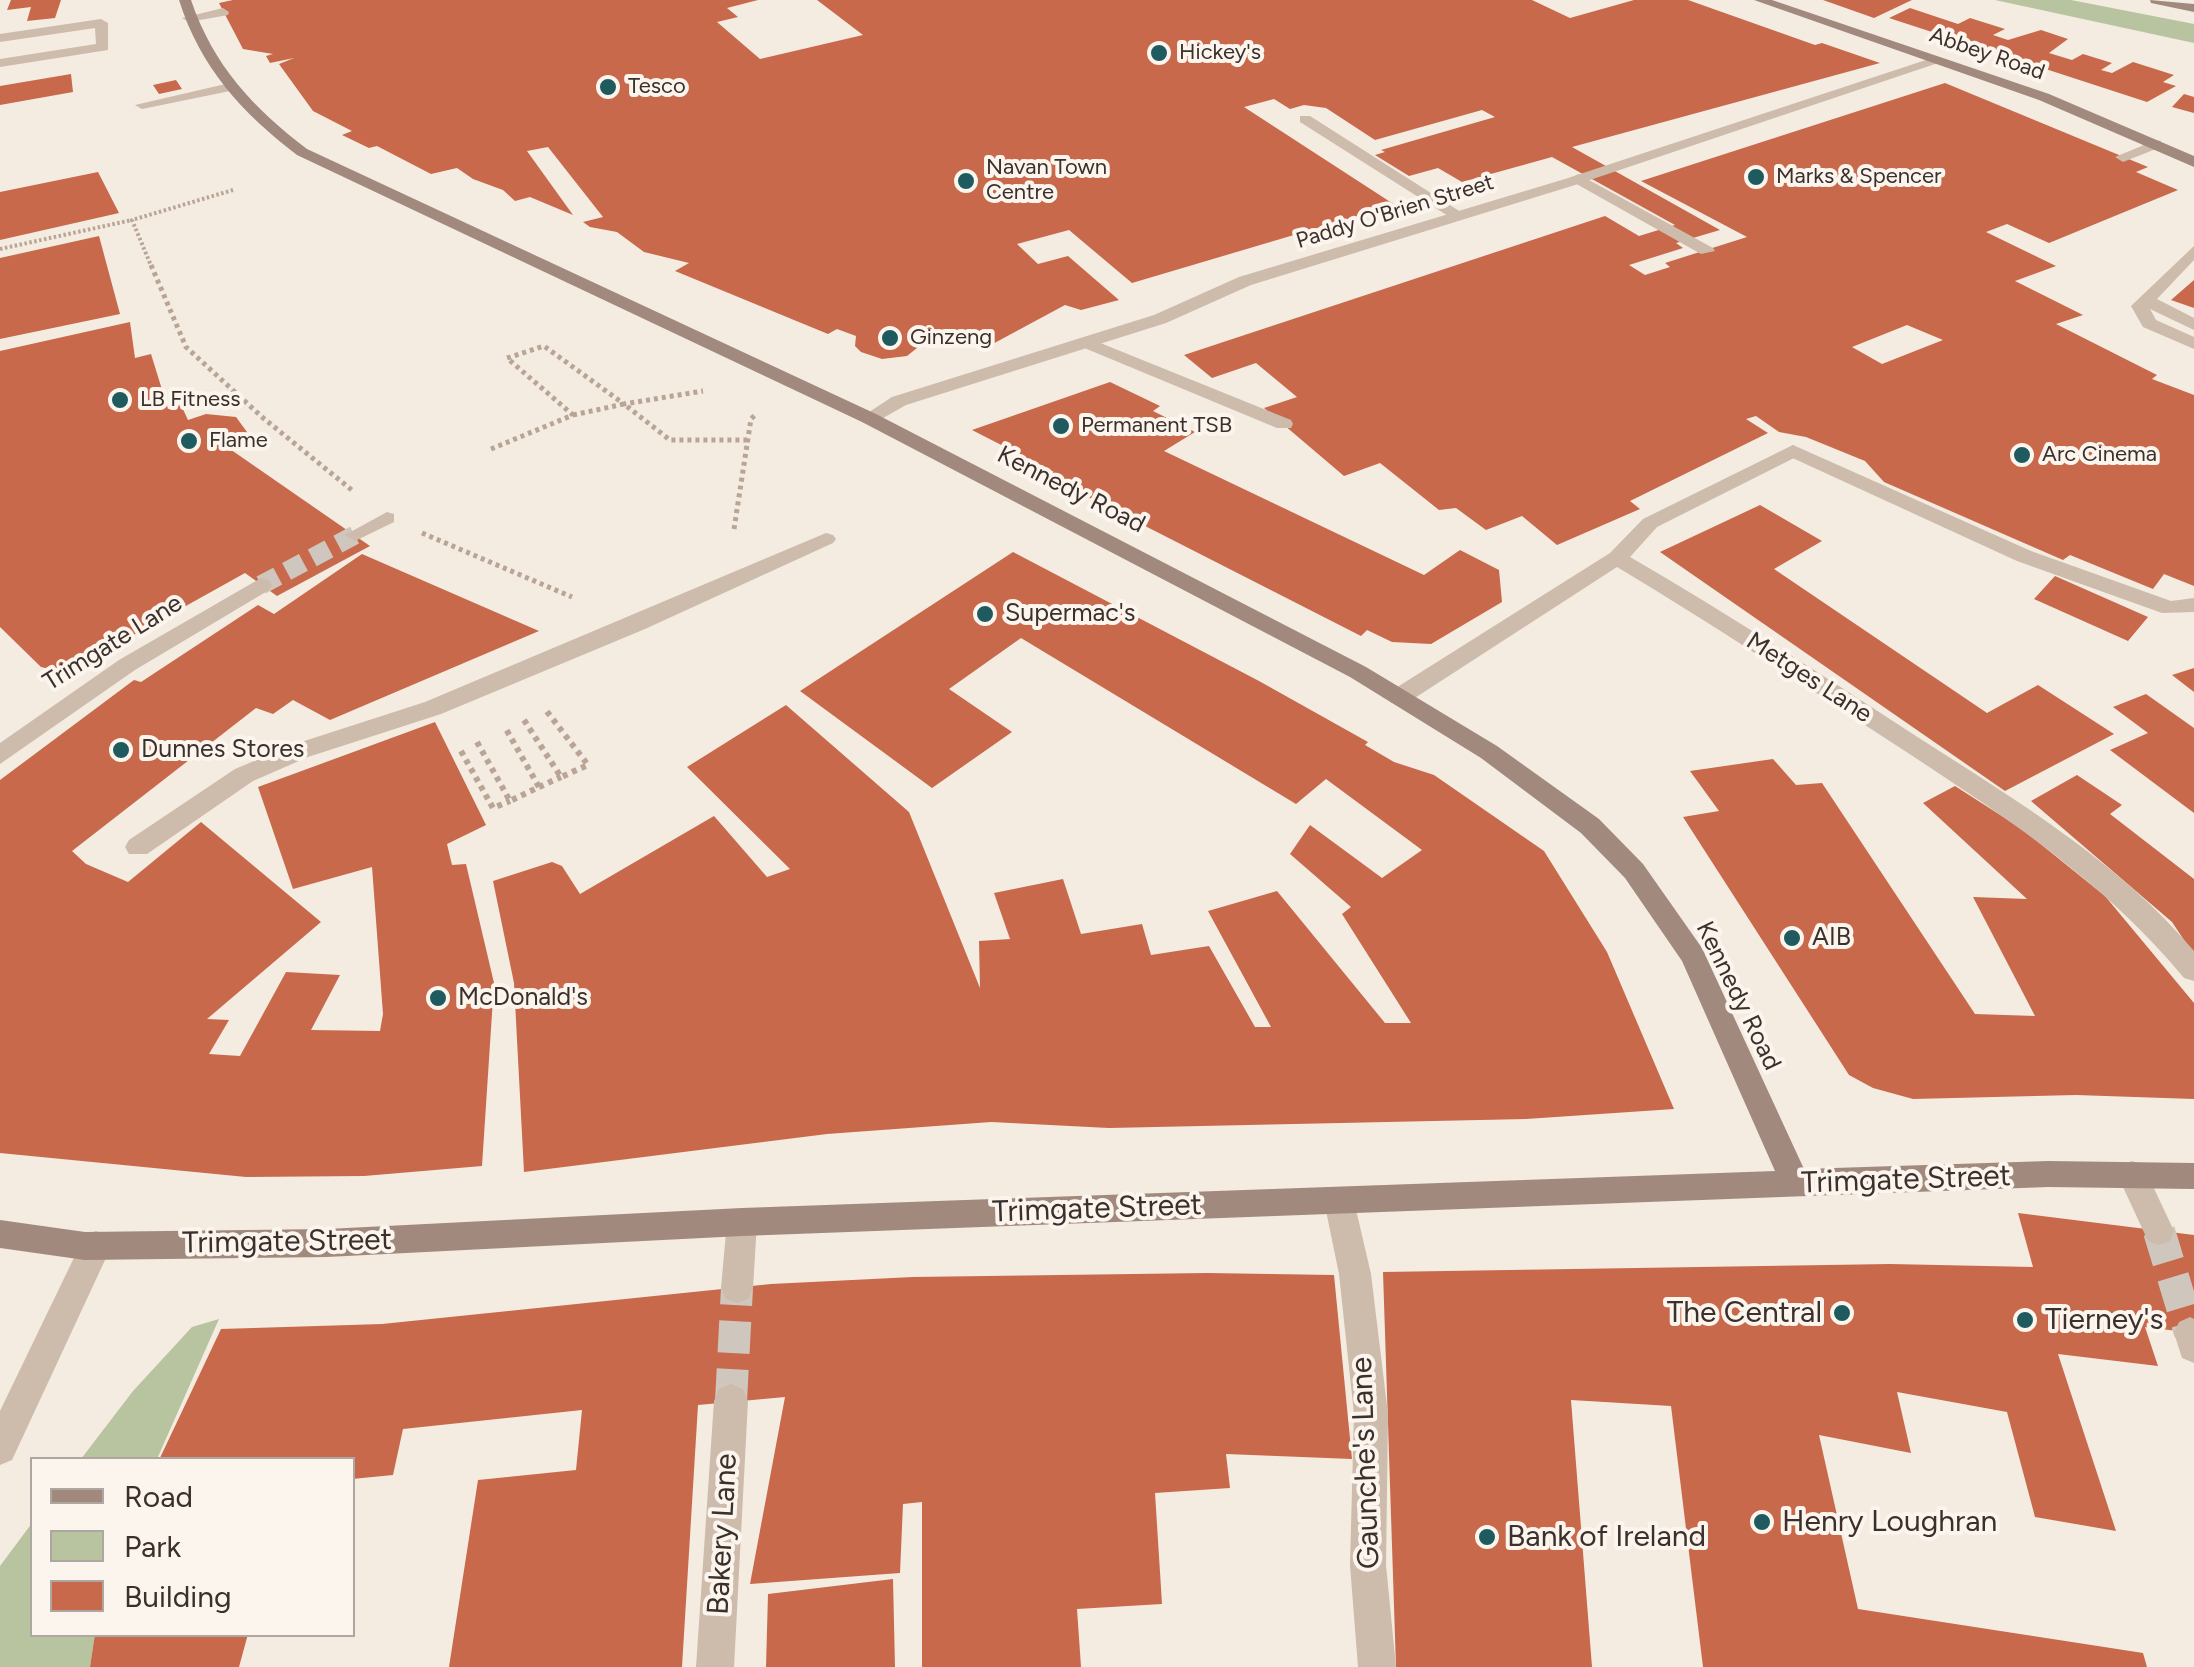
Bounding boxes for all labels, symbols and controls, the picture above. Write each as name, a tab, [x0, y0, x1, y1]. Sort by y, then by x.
street label: Abbey Road	[1926, 22, 2048, 86]
place label: Hickey's	[1179, 40, 1261, 66]
marker: Hickey's	[1148, 42, 1170, 64]
place label: Tesco	[628, 74, 686, 100]
marker: Tesco	[597, 76, 619, 98]
place label: Navan Town Centre	[986, 155, 1107, 206]
place label: Marks & Spencer	[1776, 164, 1941, 190]
marker: Marks & Spencer	[1745, 166, 1767, 188]
street label: Paddy O'Brien Street	[1293, 169, 1497, 255]
marker: Navan Town Centre	[955, 170, 977, 192]
place label: Ginzeng	[910, 325, 992, 351]
marker: Ginzeng	[879, 327, 901, 349]
place label: LB Fitness	[140, 387, 240, 413]
marker: LB Fitness	[109, 389, 131, 411]
place label: Permanent TSB	[1081, 413, 1232, 439]
marker: Permanent TSB	[1050, 415, 1072, 437]
place label: Flame	[209, 428, 268, 454]
marker: Flame	[178, 430, 200, 452]
street label: Kennedy Road	[992, 440, 1150, 540]
place label: Arc Cinema	[2042, 442, 2157, 468]
marker: Arc Cinema	[2011, 444, 2033, 466]
street label: Trimgate Lane	[38, 588, 188, 698]
place label: Supermac's	[1005, 599, 1135, 629]
marker: Supermac's	[974, 603, 996, 625]
street label: Metges Lane	[1741, 626, 1877, 730]
place label: Dunnes Stores	[141, 735, 305, 765]
marker: Dunnes Stores	[110, 739, 132, 761]
street label: Kennedy Road	[1689, 917, 1787, 1075]
place label: AIB	[1812, 923, 1851, 953]
marker: AIB	[1781, 927, 1803, 949]
place label: McDonald's	[458, 983, 588, 1013]
marker: McDonald's	[427, 987, 449, 1009]
street label: Trimgate Street	[1801, 1158, 2011, 1202]
street label: Trimgate Street	[992, 1187, 1202, 1231]
street label: Trimgate Street	[182, 1222, 392, 1262]
place label: The Central	[1667, 1295, 1822, 1331]
marker: The Central	[1831, 1302, 1853, 1324]
place label: Tierney's	[2045, 1302, 2164, 1338]
marker: Tierney's	[2014, 1309, 2036, 1331]
street label: Gaunche's Lane	[1344, 1356, 1388, 1570]
street label: Bakery Lane	[701, 1452, 745, 1616]
legend	[30, 1457, 355, 1637]
text: Road	[124, 1478, 193, 1515]
place label: Henry Loughran	[1782, 1504, 1997, 1540]
marker: Henry Loughran	[1751, 1511, 1773, 1533]
place label: Bank of Ireland	[1507, 1519, 1706, 1555]
marker: Bank of Ireland	[1476, 1526, 1498, 1548]
text: Park	[124, 1528, 181, 1565]
text: Building	[124, 1578, 232, 1615]

